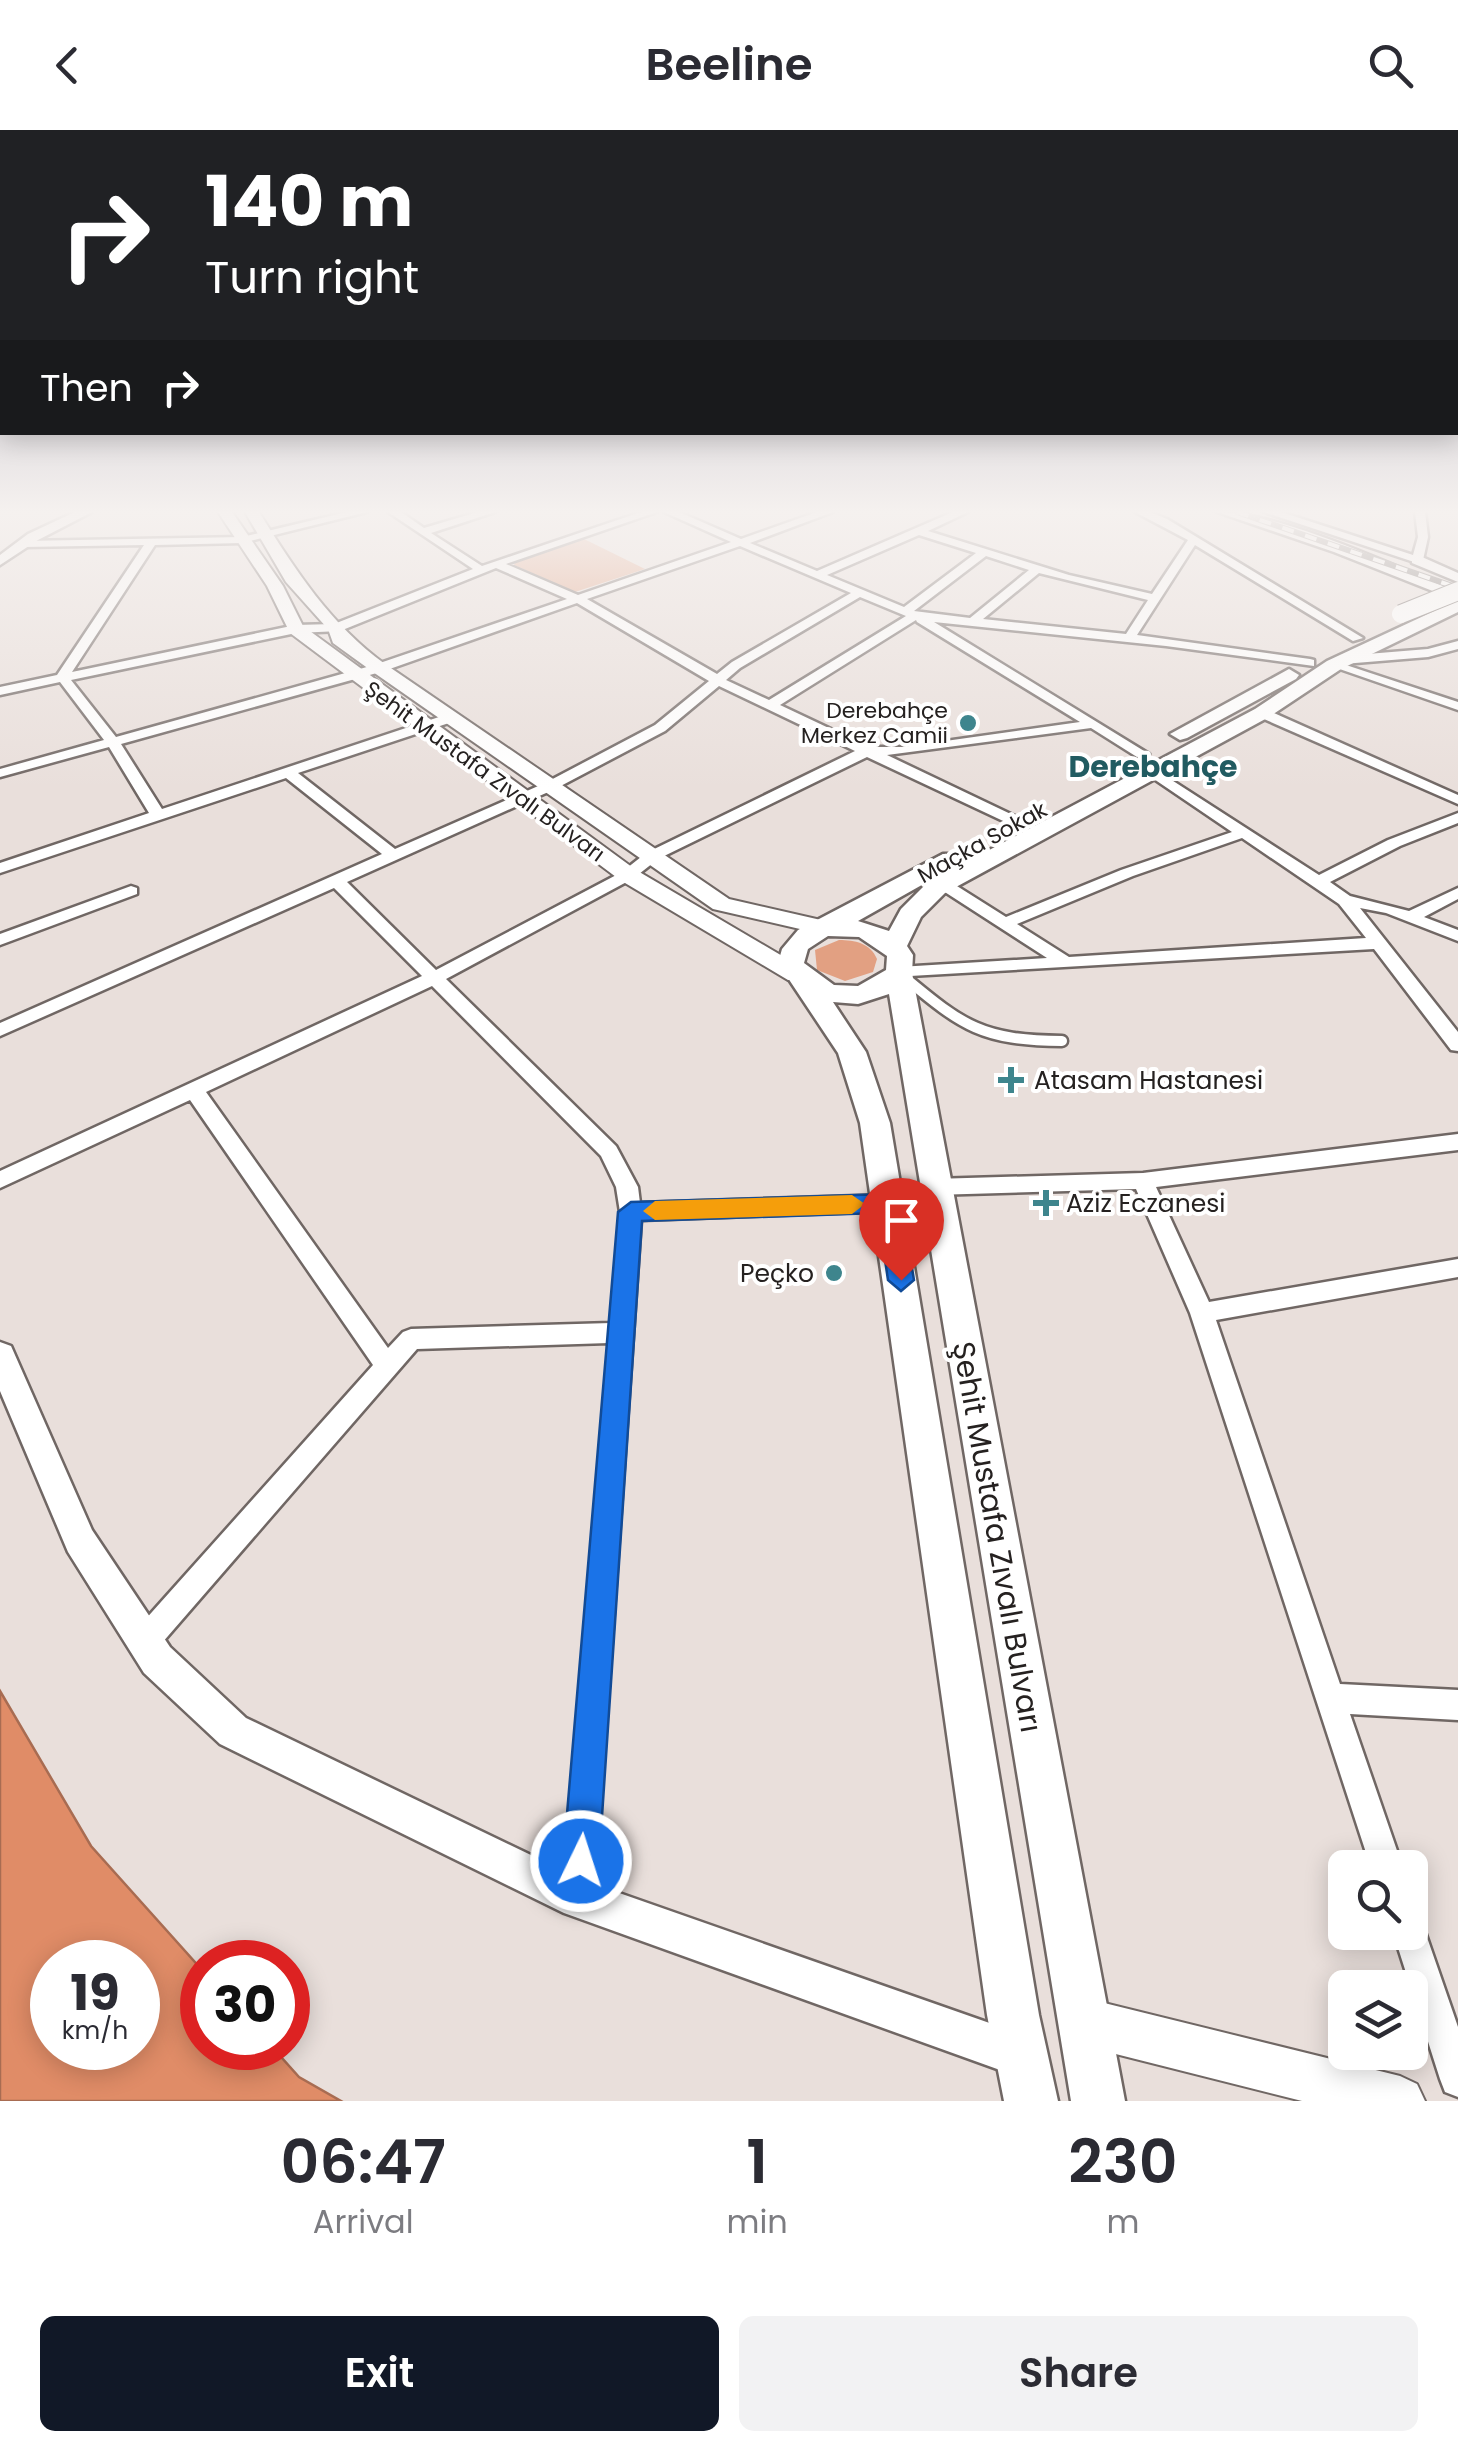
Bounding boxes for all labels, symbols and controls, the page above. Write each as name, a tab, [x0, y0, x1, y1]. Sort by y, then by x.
text: Beeline	[646, 33, 813, 96]
icon: back	[40, 38, 95, 93]
icon: search	[1363, 38, 1418, 93]
text: 140 m	[205, 152, 413, 251]
icon: right	[40, 170, 170, 300]
text: Turn right	[205, 246, 419, 309]
icon: right	[153, 360, 208, 415]
text: Then	[40, 361, 133, 414]
street label: Şehit Mustafa Zıvalı Bulvarı	[358, 674, 611, 869]
place label: Derebahçe Merkez Camii	[801, 695, 948, 751]
marker: Derebahçe Merkez Camii	[957, 712, 979, 734]
district label: Derebahçe	[1068, 745, 1238, 788]
street label: Maçka Sokak	[912, 794, 1053, 891]
place label: Atasam Hastanesi	[1034, 1063, 1263, 1098]
marker: Atasam Hastanesi	[998, 1067, 1024, 1093]
pin	[859, 1178, 944, 1281]
place label: Aziz Eczanesi	[1066, 1186, 1225, 1221]
marker: Aziz Eczanesi	[1035, 1192, 1057, 1214]
icon: arrive	[874, 1193, 929, 1248]
place label: Peçko	[740, 1256, 814, 1291]
marker: Peçko	[823, 1262, 845, 1284]
street label: Şehit Mustafa Zıvalı Bulvarı	[942, 1338, 1053, 1736]
position arrow	[529, 1809, 633, 1913]
map controls	[1328, 1850, 1428, 2070]
button: search	[1328, 1850, 1428, 1950]
speed limit sign: 30	[180, 1940, 310, 2070]
text: 19	[70, 1957, 120, 2028]
button: layers	[1328, 1970, 1428, 2070]
text: km/h	[62, 2013, 128, 2048]
text: 06:47	[281, 2120, 446, 2204]
text: 1	[746, 2120, 768, 2204]
text: 230	[1068, 2120, 1177, 2204]
text: Arrival	[313, 2199, 414, 2244]
text: min	[727, 2199, 788, 2244]
text: m	[1106, 2199, 1139, 2244]
button: Exit	[40, 2316, 719, 2431]
button: Share	[739, 2316, 1418, 2431]

